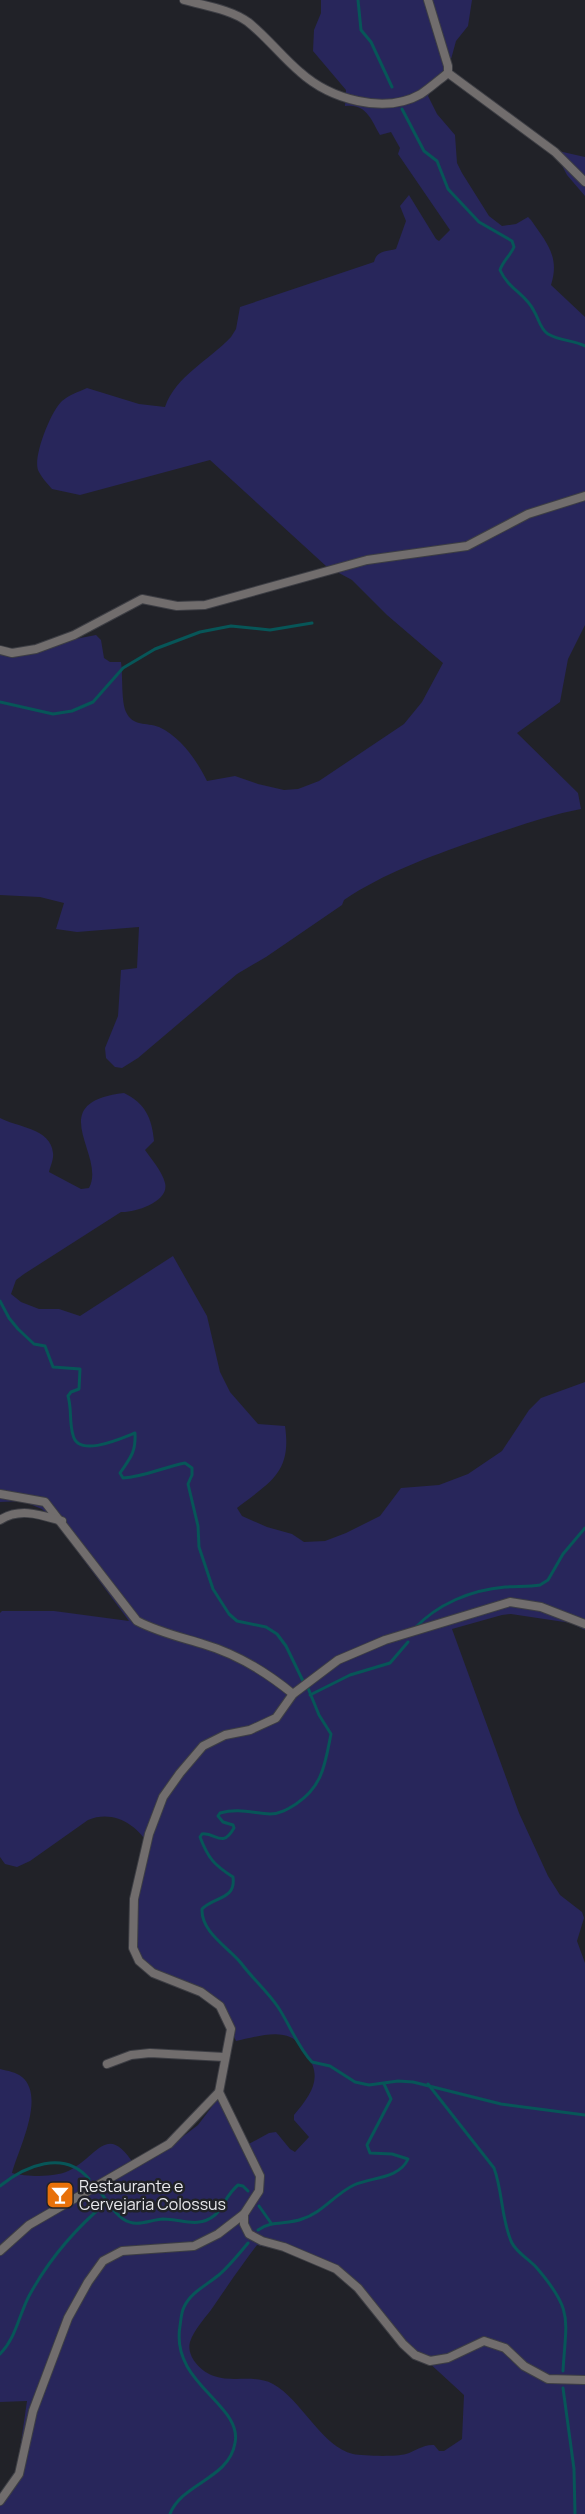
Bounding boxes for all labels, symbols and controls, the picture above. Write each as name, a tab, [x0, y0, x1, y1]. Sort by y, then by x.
place label: Restaurante e Cervejaria Colossus	[79, 2175, 226, 2215]
bar icon: Restaurante e Cervejaria Colossus	[45, 2180, 75, 2210]

